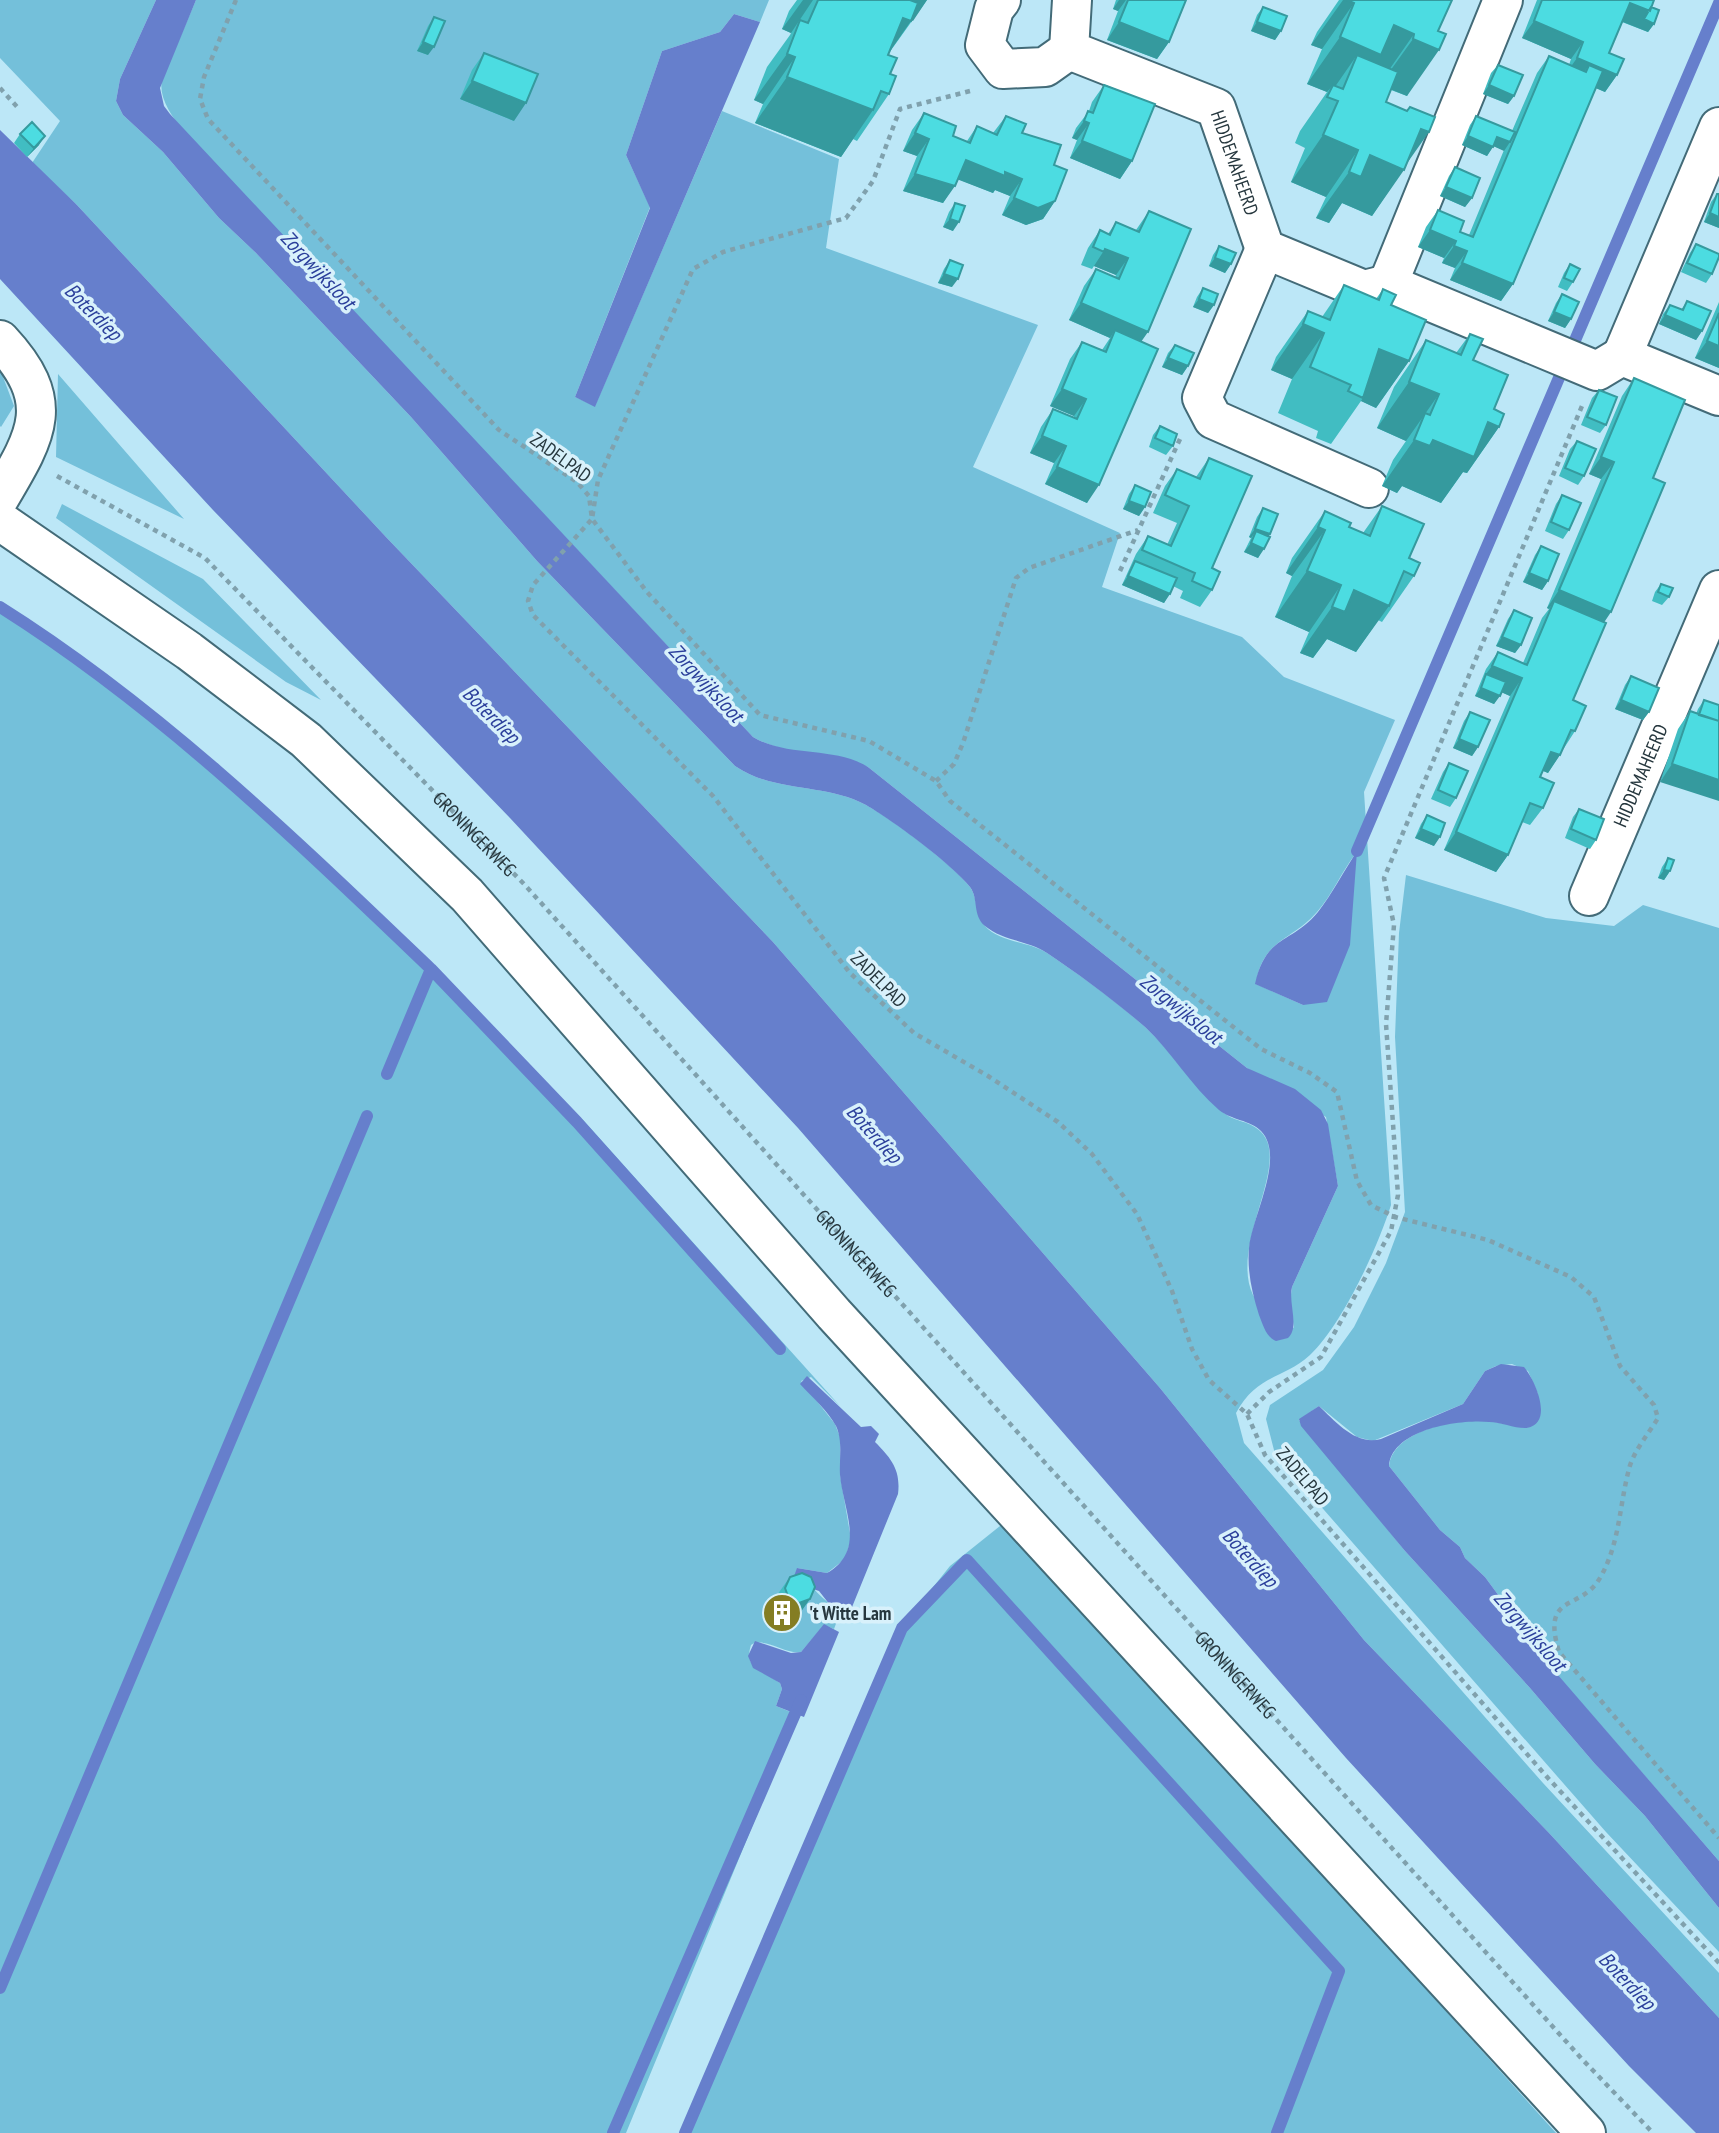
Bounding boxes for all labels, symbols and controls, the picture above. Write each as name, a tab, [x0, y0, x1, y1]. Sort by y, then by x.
street label: HIDDEMAHEERD	[1206, 107, 1264, 218]
water label: Zorgwijksloot	[275, 225, 363, 316]
water label: Boterdiep	[59, 277, 129, 347]
street label: ZADELPAD	[526, 427, 596, 487]
water label: Zorgwijksloot	[663, 638, 751, 729]
water label: Boterdiep	[457, 680, 527, 750]
street label: HIDDEMAHEERD	[1608, 720, 1673, 830]
street label: GRONINGERWEG	[428, 786, 522, 881]
street label: ZADELPAD	[846, 946, 912, 1012]
water label: Zorgwijksloot	[1135, 967, 1230, 1051]
water label: Boterdiep	[841, 1098, 909, 1170]
street label: GRONINGERWEG	[811, 1204, 902, 1302]
street label: ZADELPAD	[1271, 1442, 1335, 1510]
water label: Boterdiep	[1217, 1522, 1285, 1594]
water label: Zorgwijksloot	[1488, 1585, 1574, 1678]
building icon: 't Witte Lam	[761, 1592, 803, 1634]
place label: 't Witte Lam	[809, 1601, 891, 1625]
street label: GRONINGERWEG	[1190, 1626, 1281, 1723]
water label: Boterdiep	[1593, 1946, 1663, 2017]

